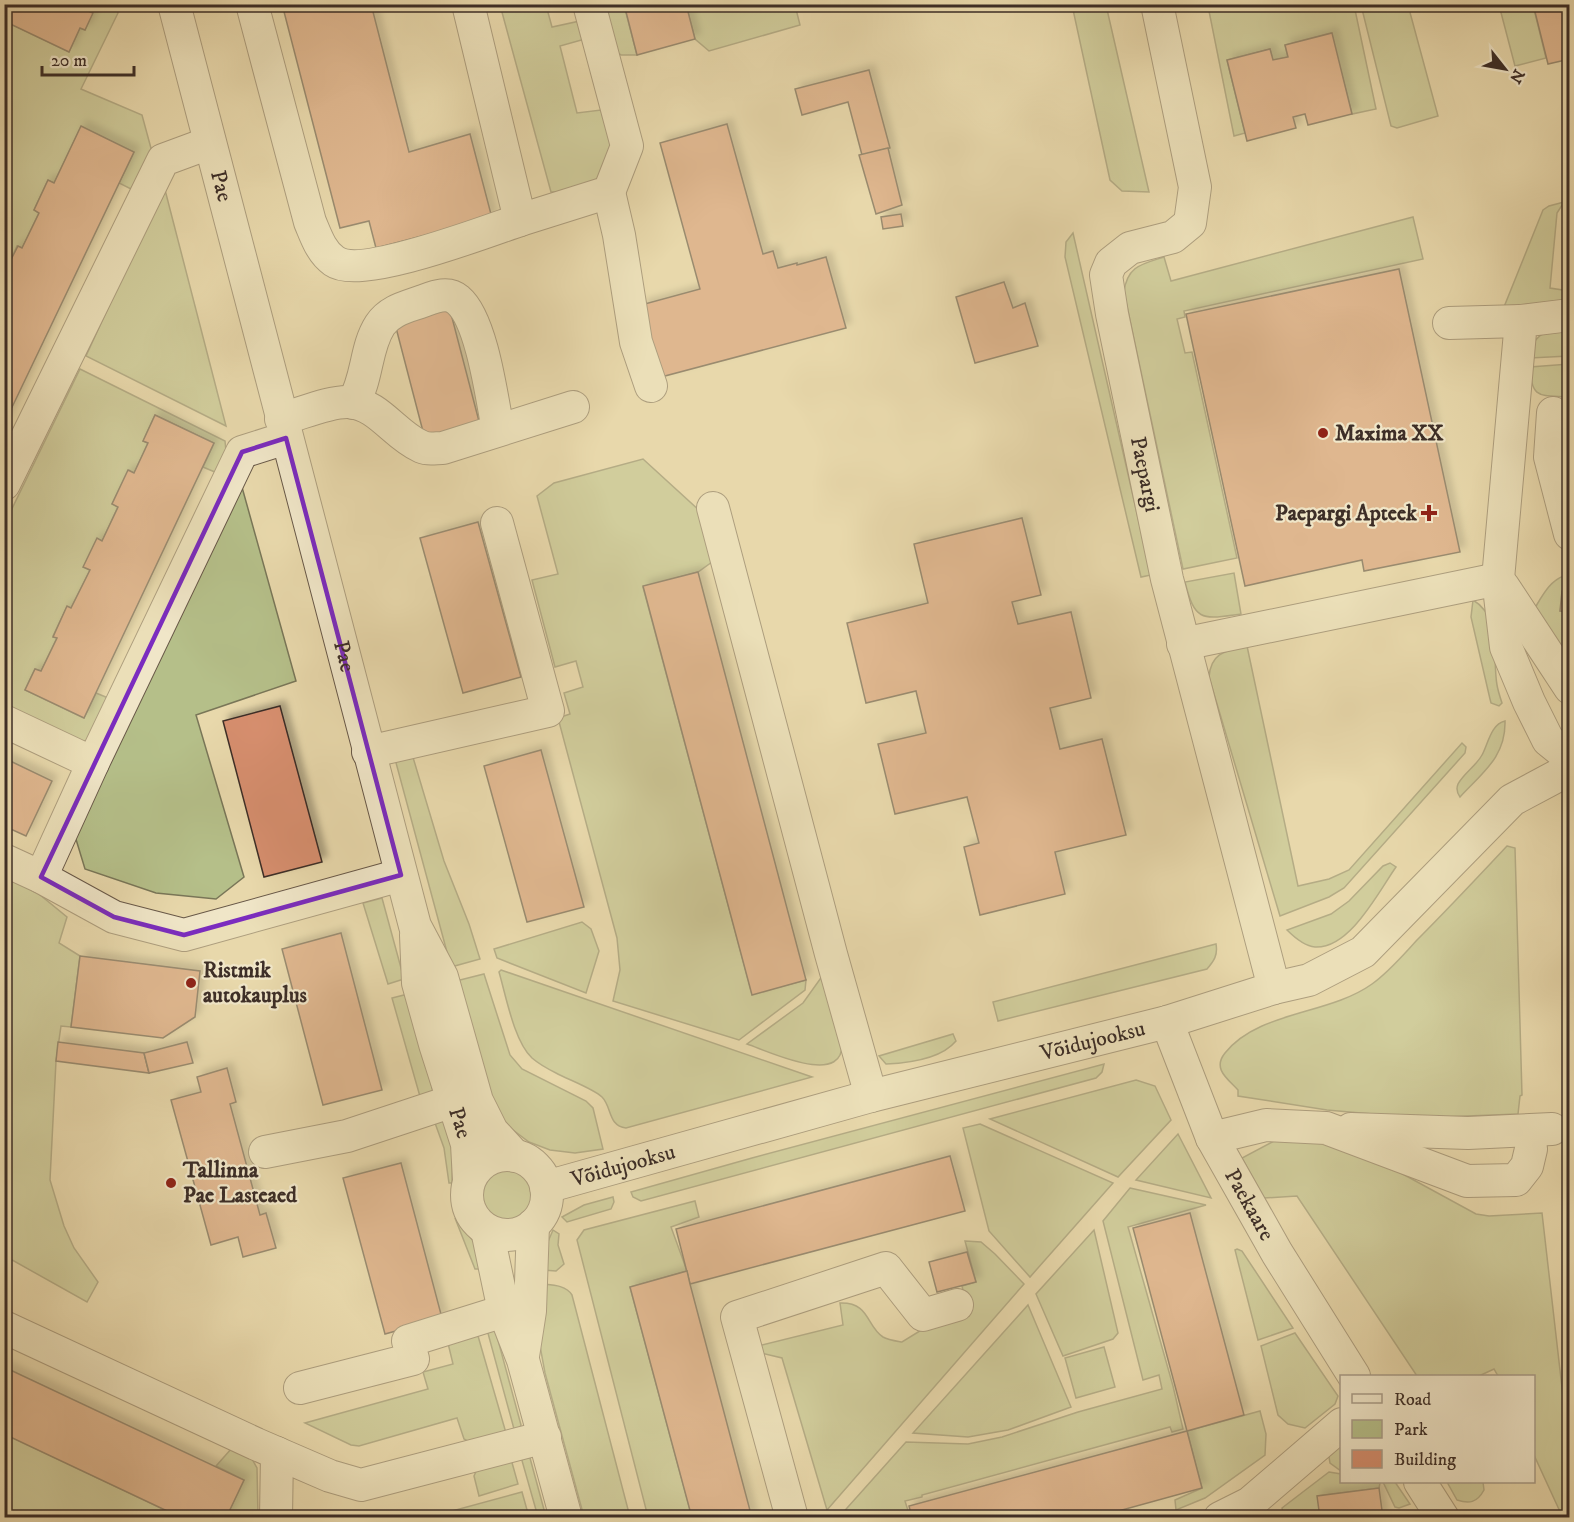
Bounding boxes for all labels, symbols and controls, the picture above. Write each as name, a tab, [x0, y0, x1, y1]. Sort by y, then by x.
scale bar	[42, 39, 134, 77]
north arrow	[1475, 39, 1535, 99]
text: 20 m	[51, 50, 87, 72]
text: N	[1505, 65, 1529, 87]
street label: Pae	[205, 167, 239, 204]
place label: Maxima XX	[1335, 420, 1443, 447]
marker: Maxima XX	[1316, 426, 1330, 440]
street label: Paepargi	[1124, 434, 1166, 514]
place label: Paepargi Apteek	[1275, 500, 1418, 527]
marker: Paepargi Apteek	[1422, 506, 1436, 520]
street label: Pae	[327, 638, 361, 675]
place label: Ristmik autokauplus	[203, 957, 308, 1009]
marker: Ristmik autokauplus	[184, 976, 198, 990]
street label: Võidujooksu	[1037, 1015, 1148, 1067]
street label: Pae	[443, 1104, 478, 1142]
street label: Võidujooksu	[567, 1138, 678, 1193]
place label: Tallinna Pae Lasteaed	[182, 1157, 298, 1209]
street label: Paekaare	[1219, 1164, 1281, 1245]
marker: Tallinna Pae Lasteaed	[164, 1176, 178, 1190]
legend	[1340, 1375, 1535, 1483]
text: Road	[1394, 1389, 1431, 1411]
text: Park	[1394, 1419, 1428, 1441]
text: Building	[1394, 1449, 1456, 1471]

